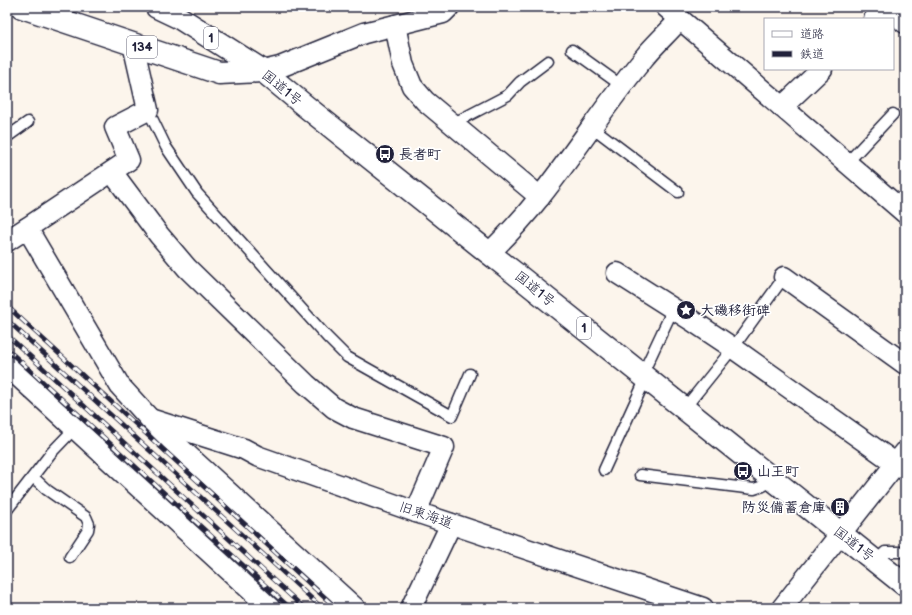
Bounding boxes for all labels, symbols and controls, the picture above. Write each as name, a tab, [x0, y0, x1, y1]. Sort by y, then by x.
legend	[764, 18, 894, 70]
road number: 1	[204, 27, 218, 49]
text: 道路	[800, 27, 824, 42]
road number: 134	[127, 36, 157, 58]
text: 鉄道	[800, 47, 824, 62]
street label: 国道1号	[258, 66, 306, 110]
bus stop icon: 長者町	[374, 143, 396, 165]
place label: 長者町	[399, 146, 441, 163]
street label: 国道1号	[511, 267, 559, 311]
place icon: 大磯移街碑	[675, 299, 697, 321]
place label: 大磯移街碑	[700, 302, 770, 319]
road number: 1	[577, 317, 591, 339]
bus stop icon: 山王町	[732, 460, 754, 482]
place label: 山王町	[757, 463, 799, 480]
building icon: 防災備蓄倉庫	[829, 496, 851, 518]
street label: 旧東海道	[397, 498, 455, 532]
place label: 防災備蓄倉庫	[742, 499, 826, 516]
street label: 国道1号	[830, 523, 878, 565]

